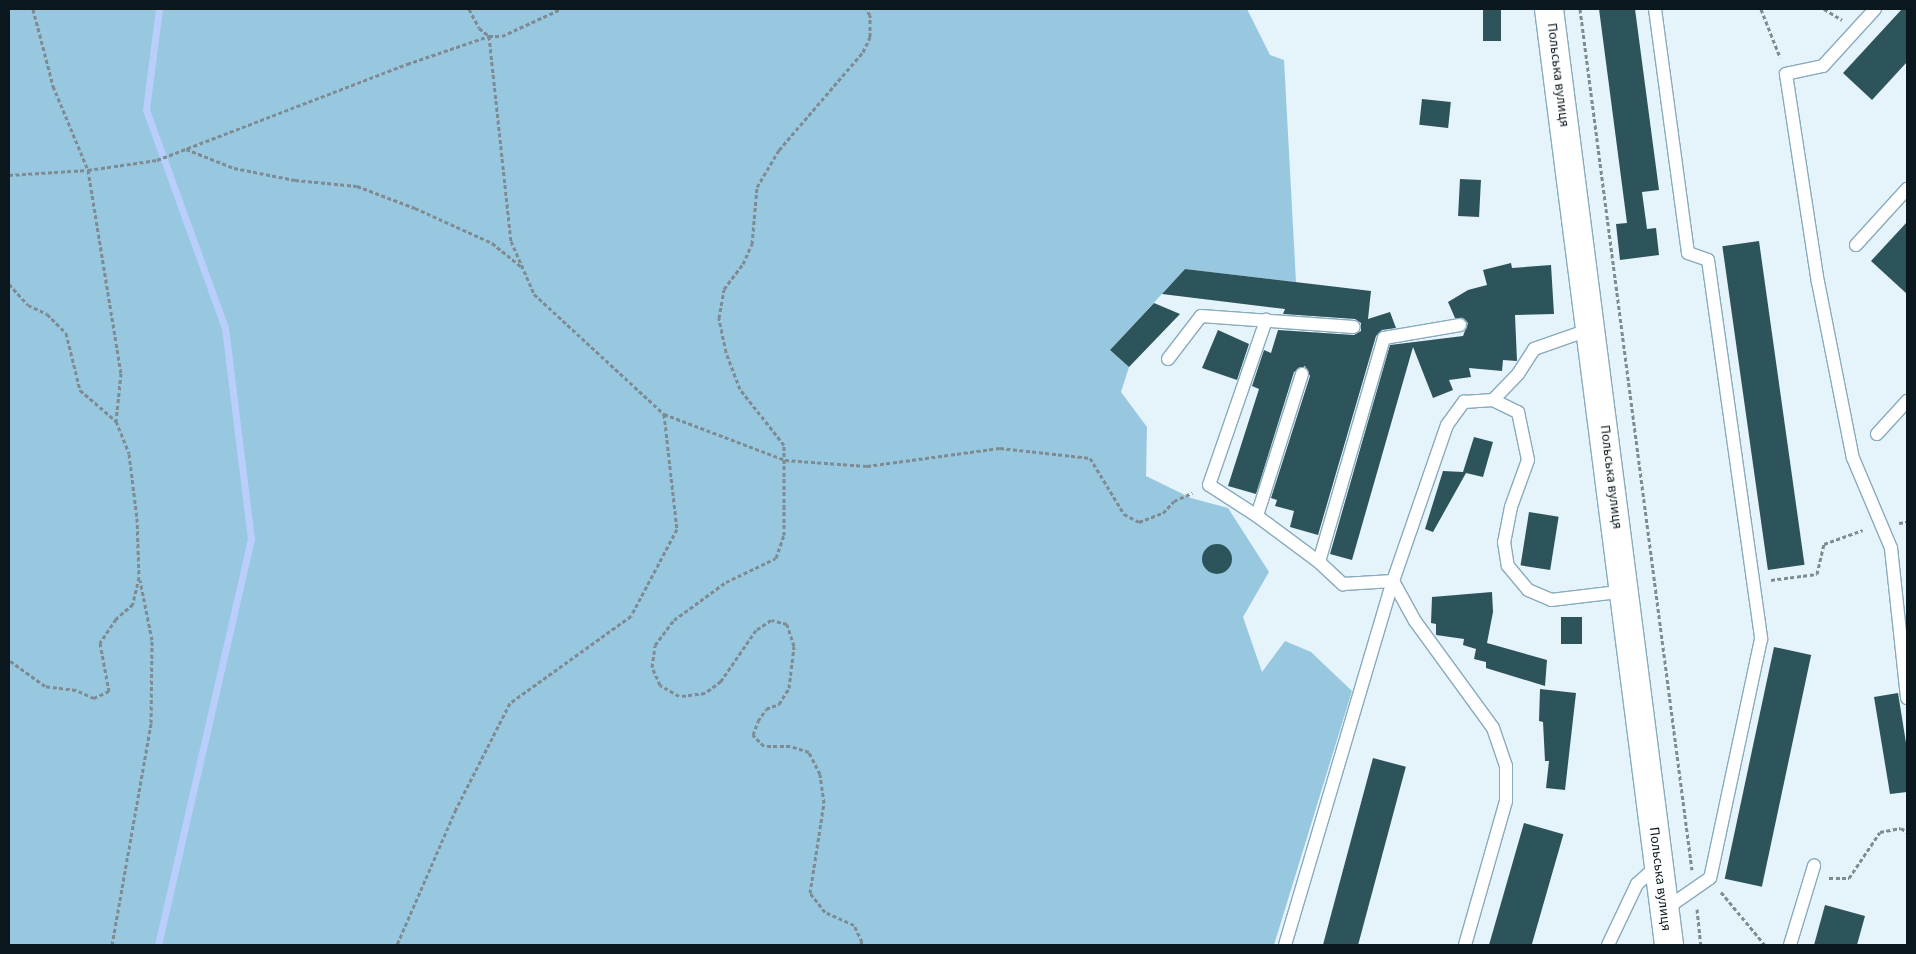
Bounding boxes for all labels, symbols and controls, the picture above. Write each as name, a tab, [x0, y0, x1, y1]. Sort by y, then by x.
street label: Польська вулиця	[1543, 22, 1573, 128]
street label: Польська вулиця	[1596, 424, 1626, 530]
street label: Польська вулиця	[1645, 826, 1675, 932]

